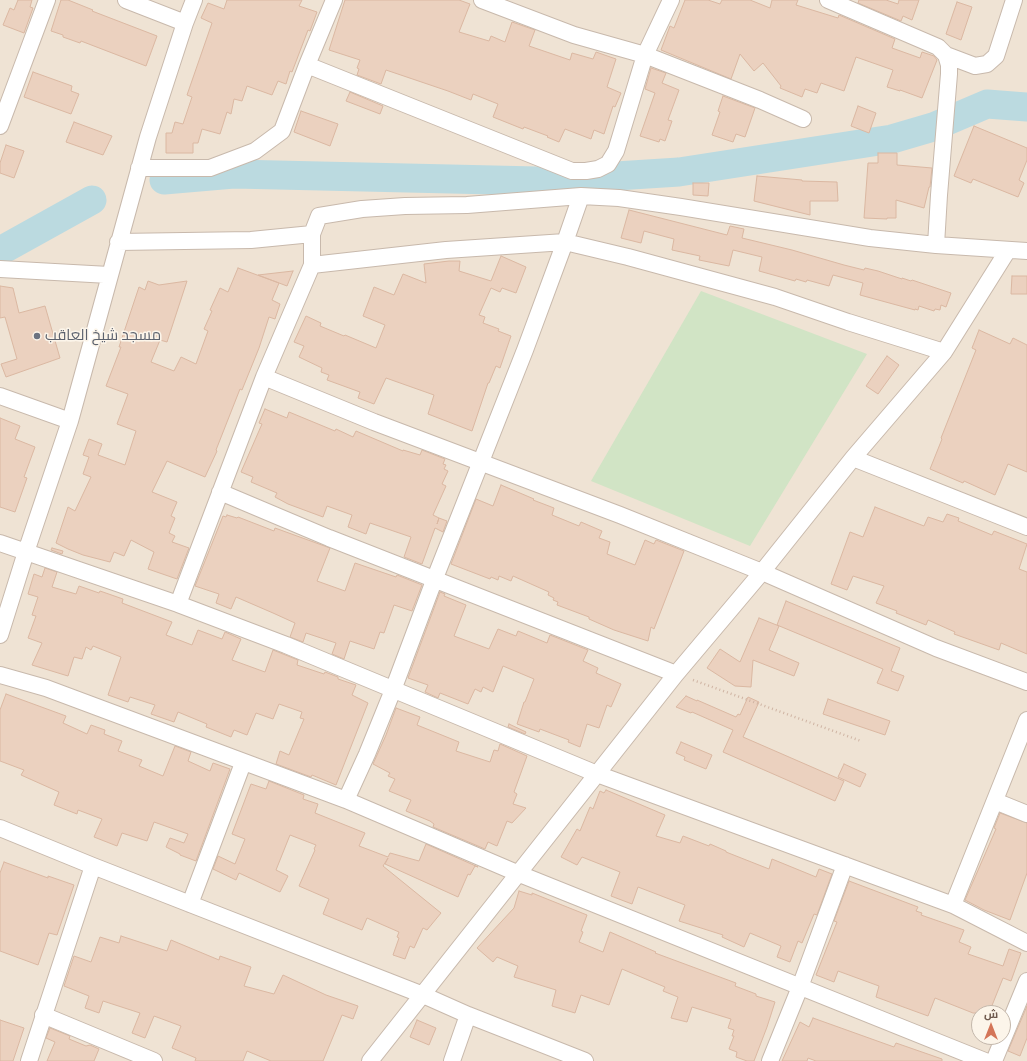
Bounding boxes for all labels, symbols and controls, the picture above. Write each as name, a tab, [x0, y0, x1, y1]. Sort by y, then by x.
place label: مسجد شيخ العاقب	[45, 327, 161, 345]
marker: مسجد شيخ العاقب	[32, 331, 42, 341]
north arrow	[971, 1005, 1011, 1045]
text: ش	[984, 1007, 998, 1021]

